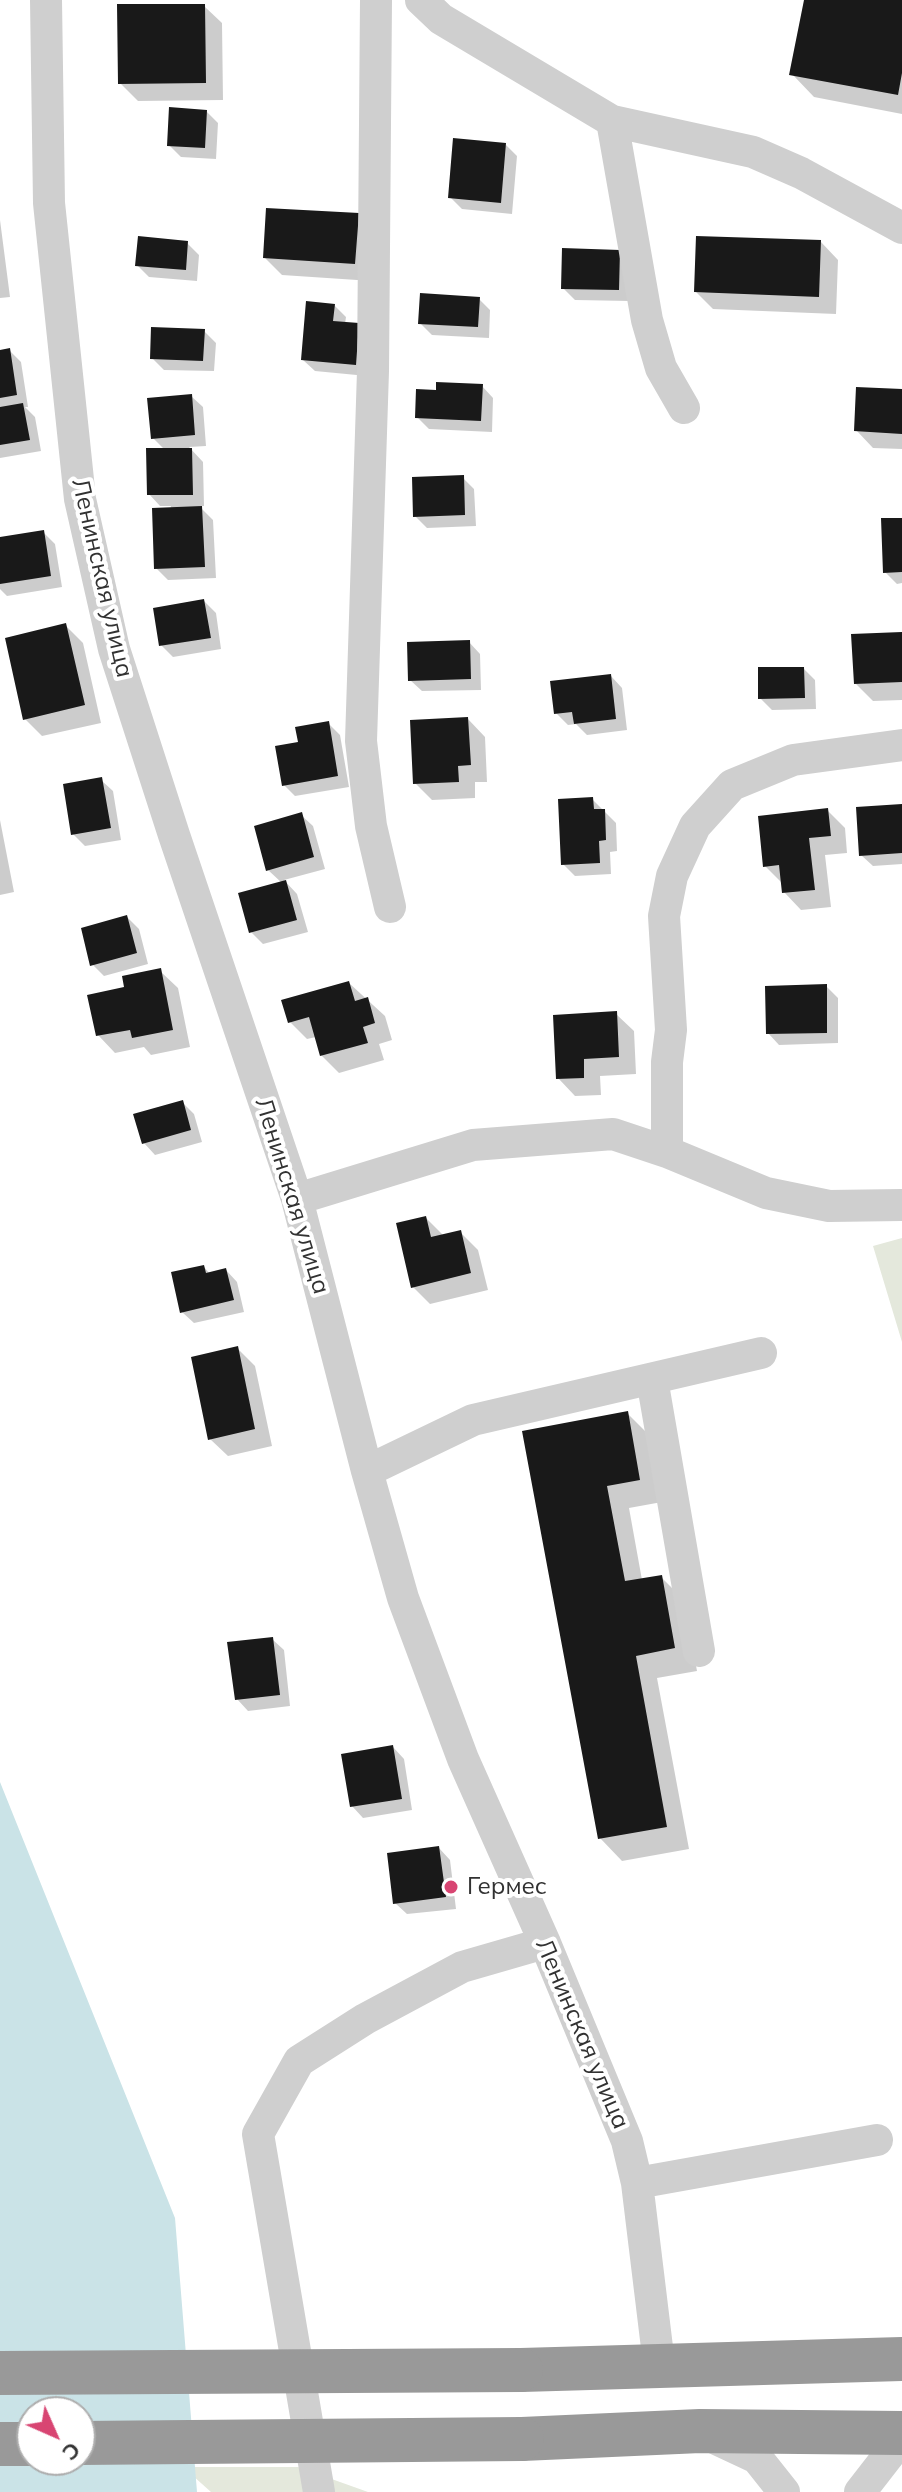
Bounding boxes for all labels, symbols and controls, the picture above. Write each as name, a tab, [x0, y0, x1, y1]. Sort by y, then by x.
street label: Ленинская улица	[65, 476, 139, 680]
street label: Ленинская улица	[248, 1094, 336, 1298]
place label: Гермес	[467, 1873, 547, 1901]
marker: Гермес	[442, 1878, 460, 1896]
street label: Ленинская улица	[529, 1935, 635, 2133]
north arrow	[16, 2396, 96, 2476]
text: С	[56, 2436, 87, 2467]

